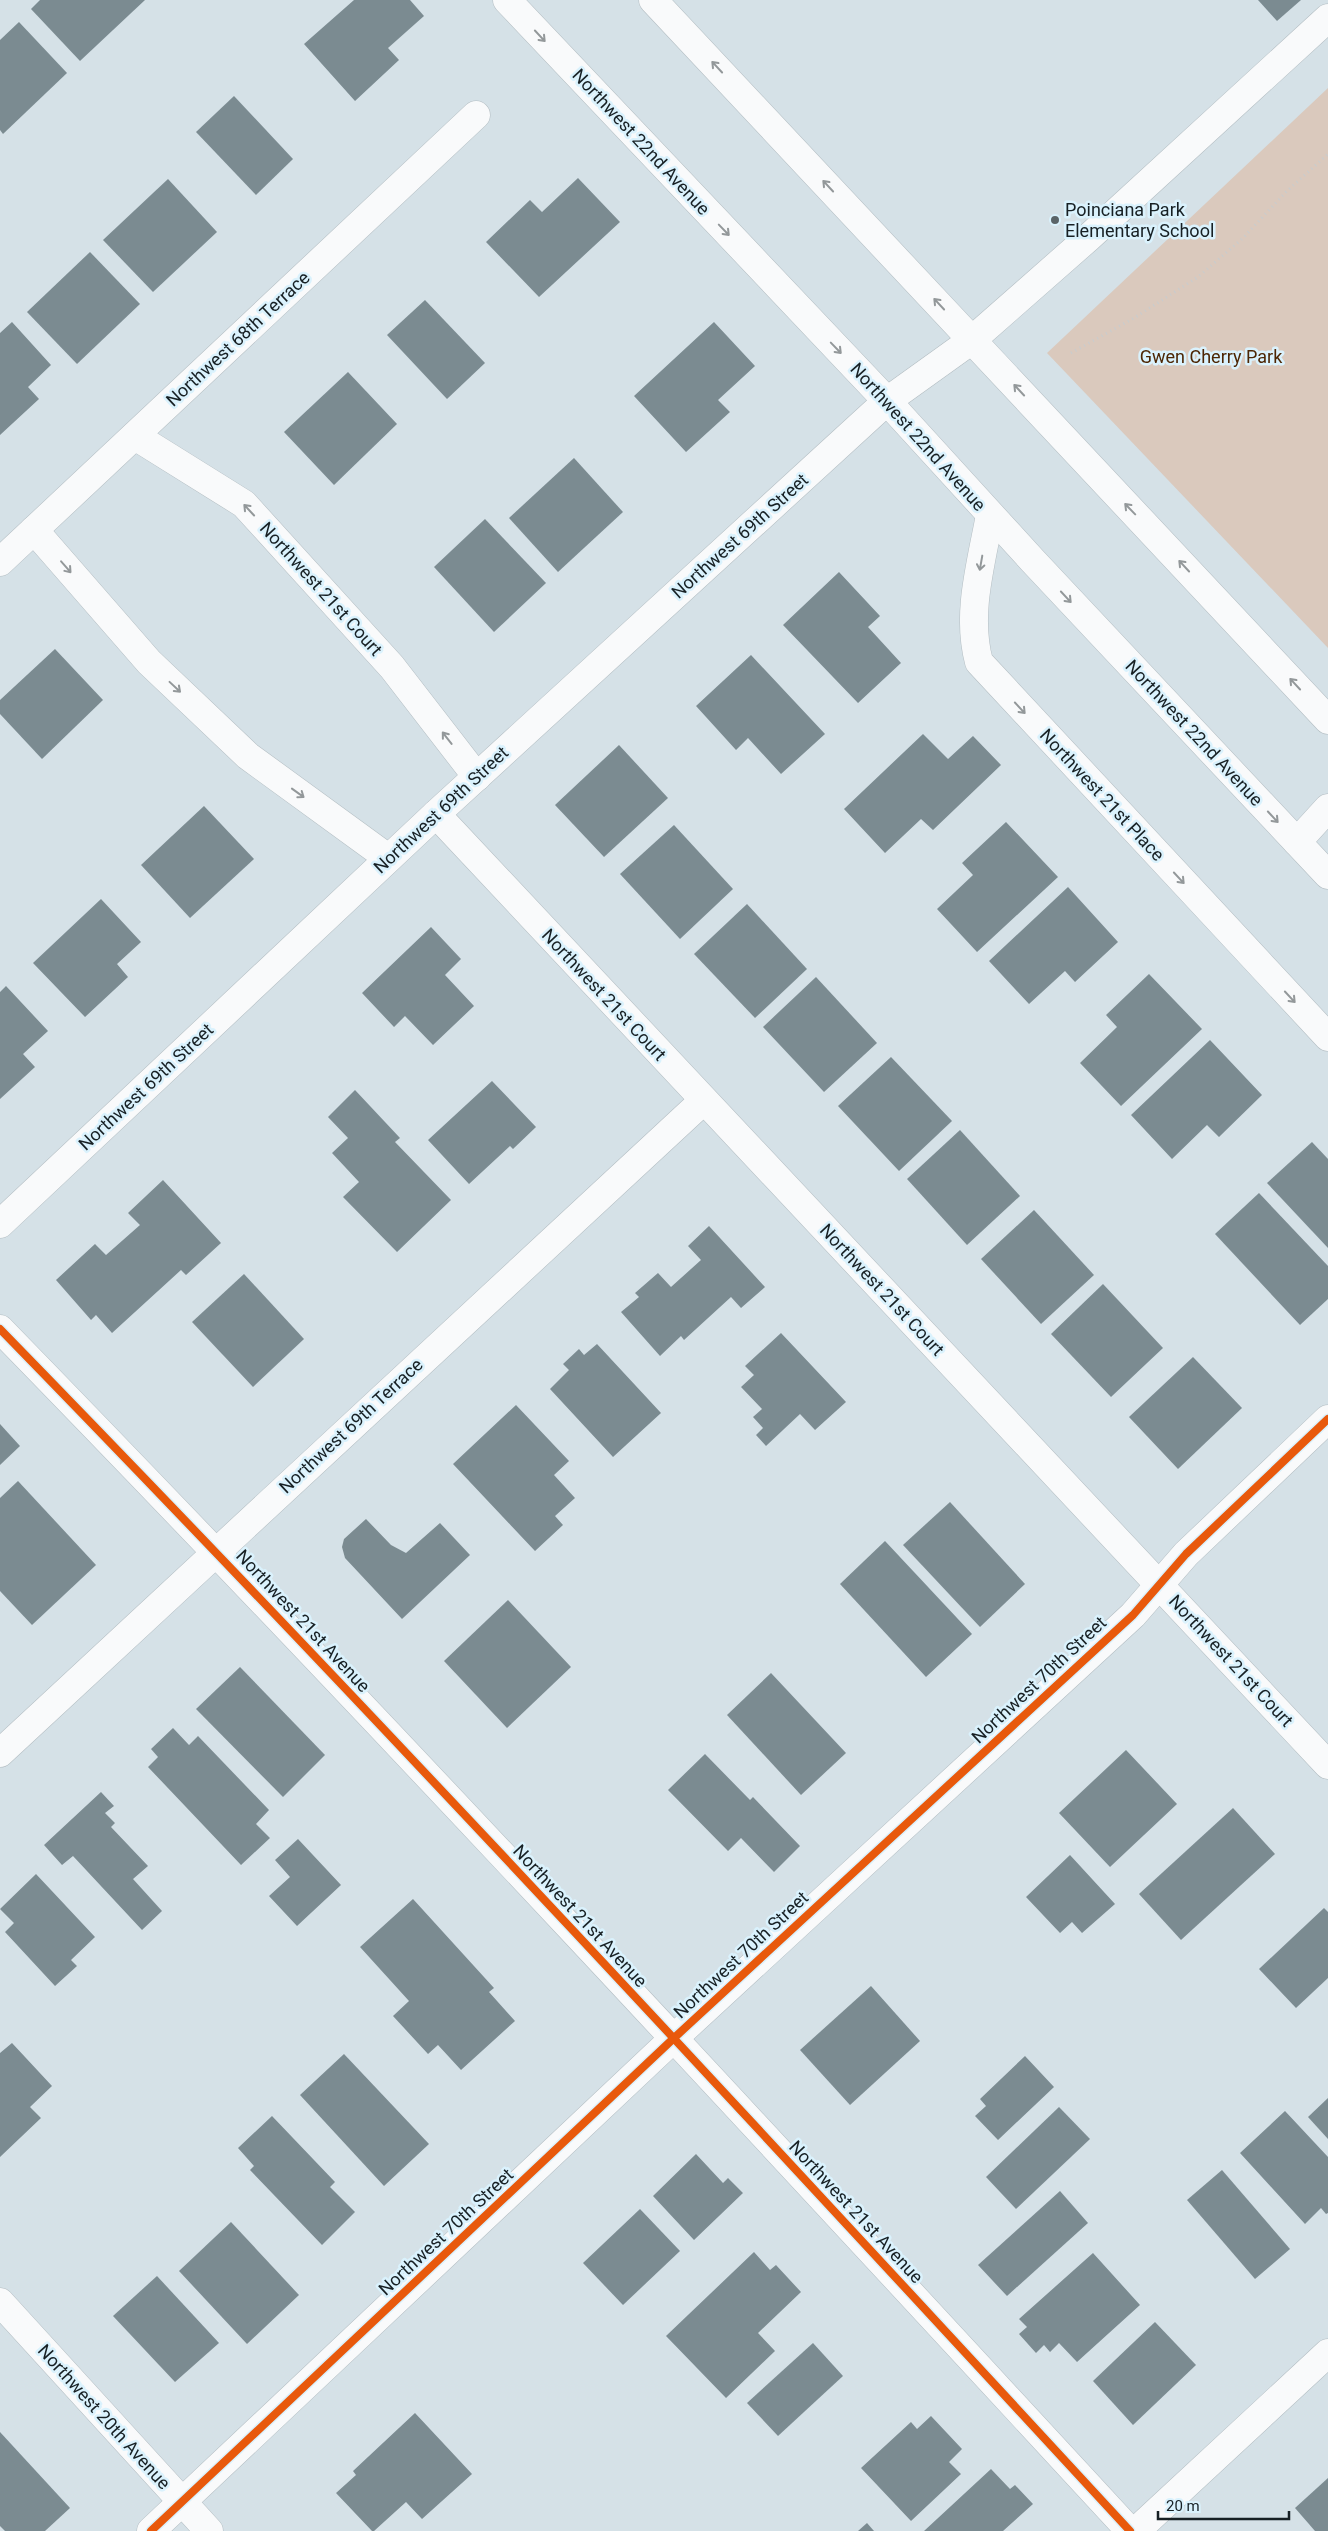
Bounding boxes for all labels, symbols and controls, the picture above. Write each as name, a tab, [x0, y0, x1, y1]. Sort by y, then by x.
one-way arrow	[534, 29, 546, 42]
one-way arrow	[711, 61, 723, 74]
street label: Northwest 22nd Avenue	[568, 64, 714, 219]
one-way arrow	[822, 179, 834, 192]
place label: Poinciana Park Elementary School	[1065, 199, 1214, 241]
marker: Poinciana Park Elementary School	[1049, 214, 1061, 226]
one-way arrow	[718, 224, 730, 237]
street label: Northwest 68th Terrace	[162, 267, 314, 411]
one-way arrow	[933, 298, 945, 311]
one-way arrow	[830, 341, 842, 354]
park label: Gwen Cherry Park	[1140, 346, 1283, 367]
street label: Northwest 22nd Avenue	[846, 358, 990, 515]
one-way arrow	[1013, 384, 1025, 396]
street label: Northwest 69th Street	[667, 469, 812, 602]
one-way arrow	[243, 503, 255, 516]
one-way arrow	[1124, 503, 1136, 515]
street label: Northwest 21st Court	[256, 518, 387, 660]
one-way arrow	[976, 554, 986, 570]
one-way arrow	[1178, 559, 1190, 572]
one-way arrow	[60, 560, 71, 573]
one-way arrow	[1060, 590, 1072, 603]
street label: Northwest 22nd Avenue	[1121, 655, 1267, 810]
one-way arrow	[1289, 678, 1301, 690]
one-way arrow	[169, 681, 181, 693]
one-way arrow	[1014, 702, 1026, 715]
street label: Northwest 21st Place	[1036, 724, 1169, 865]
one-way arrow	[442, 731, 452, 745]
street label: Northwest 69th Street	[369, 742, 512, 877]
one-way arrow	[291, 788, 305, 798]
one-way arrow	[1267, 811, 1279, 824]
one-way arrow	[1173, 872, 1185, 884]
street label: Northwest 21st Court	[538, 924, 671, 1065]
one-way arrow	[1284, 990, 1296, 1003]
street label: Northwest 69th Street	[74, 1019, 217, 1154]
street label: Northwest 21st Court	[816, 1219, 949, 1360]
street label: Northwest 69th Terrace	[275, 1354, 427, 1498]
street label: Northwest 21st Avenue	[232, 1545, 375, 1696]
street label: Northwest 21st Court	[1165, 1590, 1298, 1731]
street label: Northwest 70th Street	[967, 1612, 1110, 1747]
street label: Northwest 21st Avenue	[509, 1840, 652, 1991]
street label: Northwest 70th Street	[669, 1887, 812, 2022]
street label: Northwest 21st Avenue	[785, 2136, 928, 2287]
street label: Northwest 70th Street	[374, 2164, 517, 2299]
street label: Northwest 20th Avenue	[34, 2340, 175, 2493]
scale bar	[1158, 2488, 1289, 2520]
text: 20 m	[1166, 2497, 1200, 2515]

